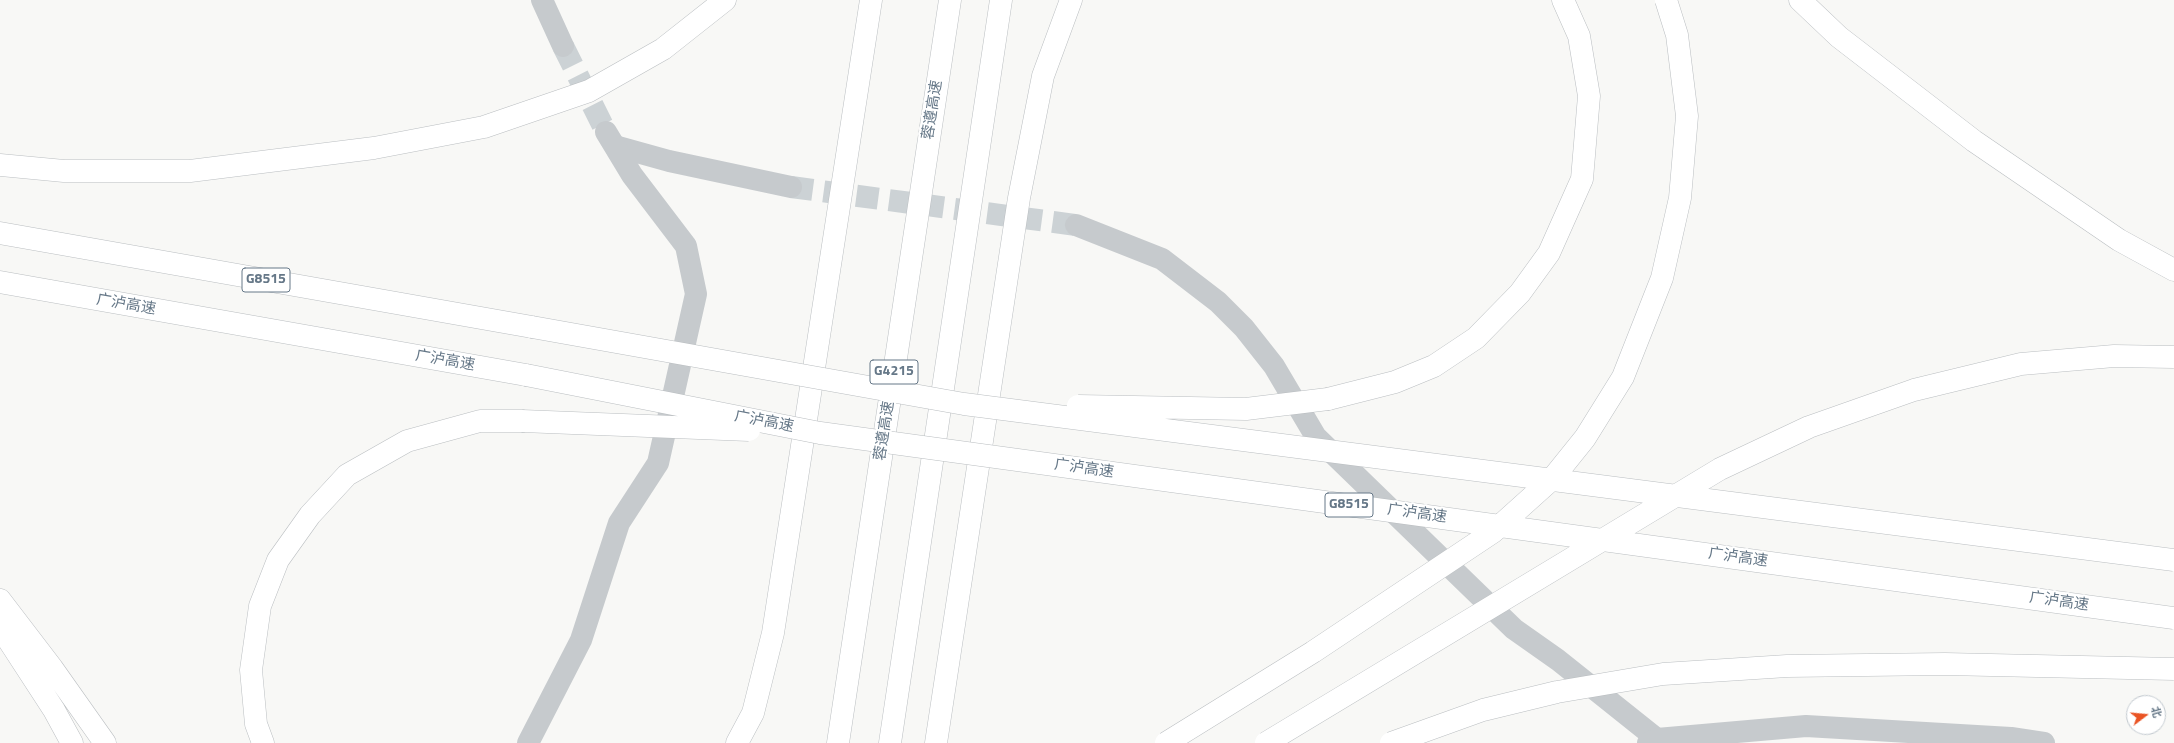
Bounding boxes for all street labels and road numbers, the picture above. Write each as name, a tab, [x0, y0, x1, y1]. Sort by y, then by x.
street label: 蓉遵高速	[919, 79, 947, 141]
road number: G8515	[242, 268, 290, 292]
street label: 广泸高速	[95, 291, 157, 319]
street label: 广泸高速	[414, 347, 476, 375]
road number: G4215	[870, 360, 918, 384]
street label: 蓉遵高速	[871, 400, 899, 462]
street label: 广泸高速	[733, 407, 795, 437]
street label: 广泸高速	[1053, 456, 1115, 482]
road number: G8515	[1325, 493, 1373, 517]
street label: 广泸高速	[1386, 501, 1448, 527]
street label: 广泸高速	[1707, 545, 1769, 571]
street label: 广泸高速	[2028, 589, 2090, 615]

